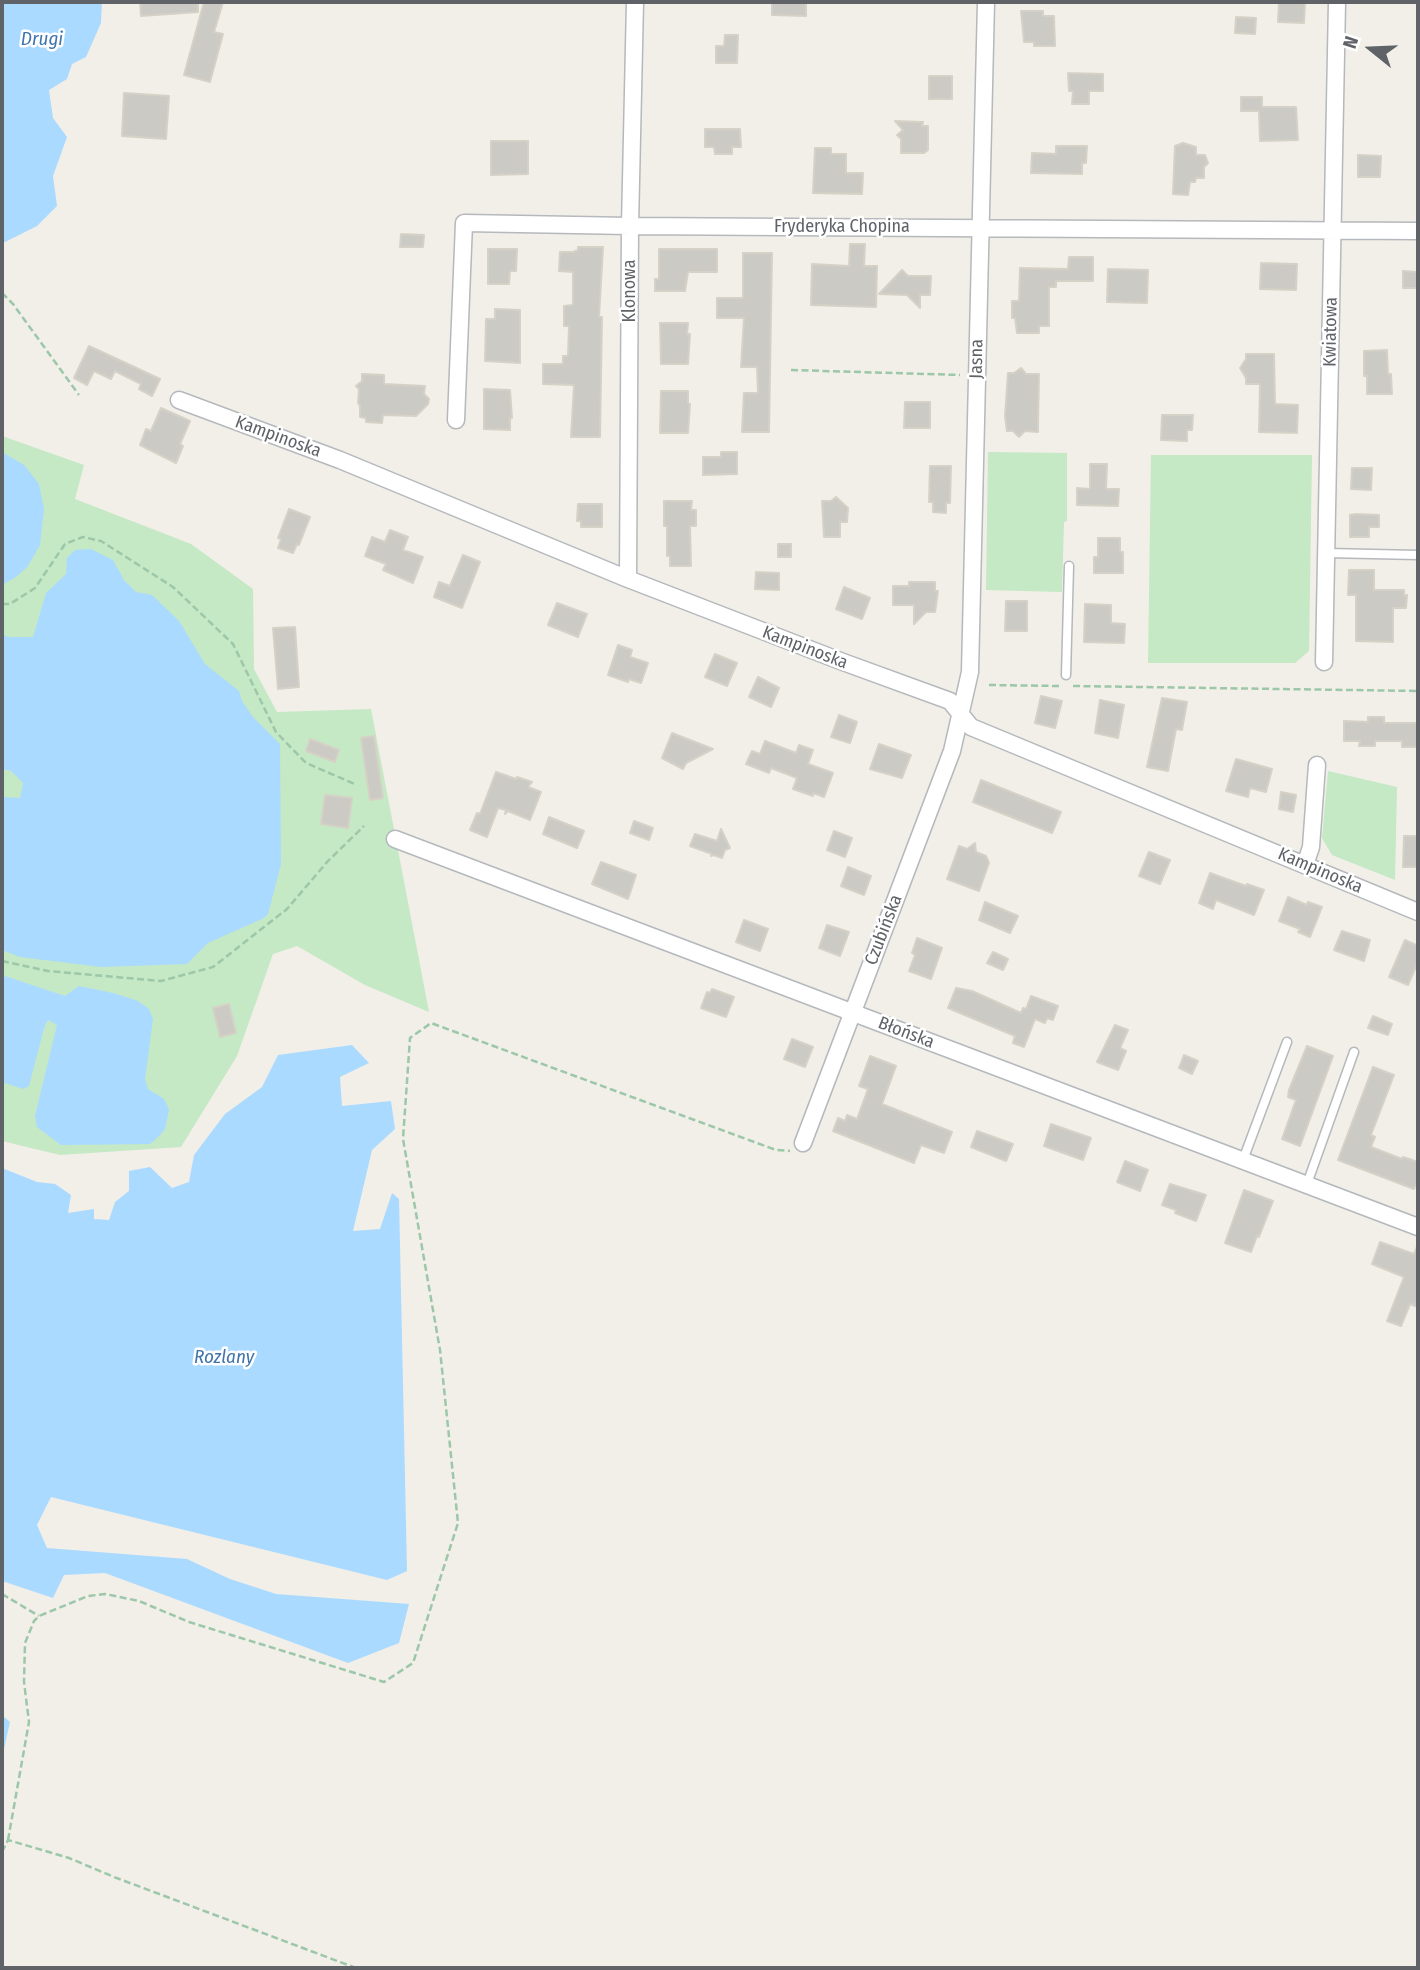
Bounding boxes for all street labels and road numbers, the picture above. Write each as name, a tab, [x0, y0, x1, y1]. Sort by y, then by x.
street label: Fryderyka Chopina	[774, 216, 910, 238]
street label: Klonowa	[619, 260, 641, 322]
street label: Kwiatowa	[1320, 297, 1342, 367]
street label: Jasna	[966, 339, 988, 379]
street label: Kampinoska	[232, 412, 324, 462]
street label: Kampinoska	[759, 622, 851, 674]
street label: Kampinoska	[1274, 844, 1366, 898]
street label: Czubińska	[861, 892, 907, 968]
street label: Błońska	[875, 1012, 937, 1054]

